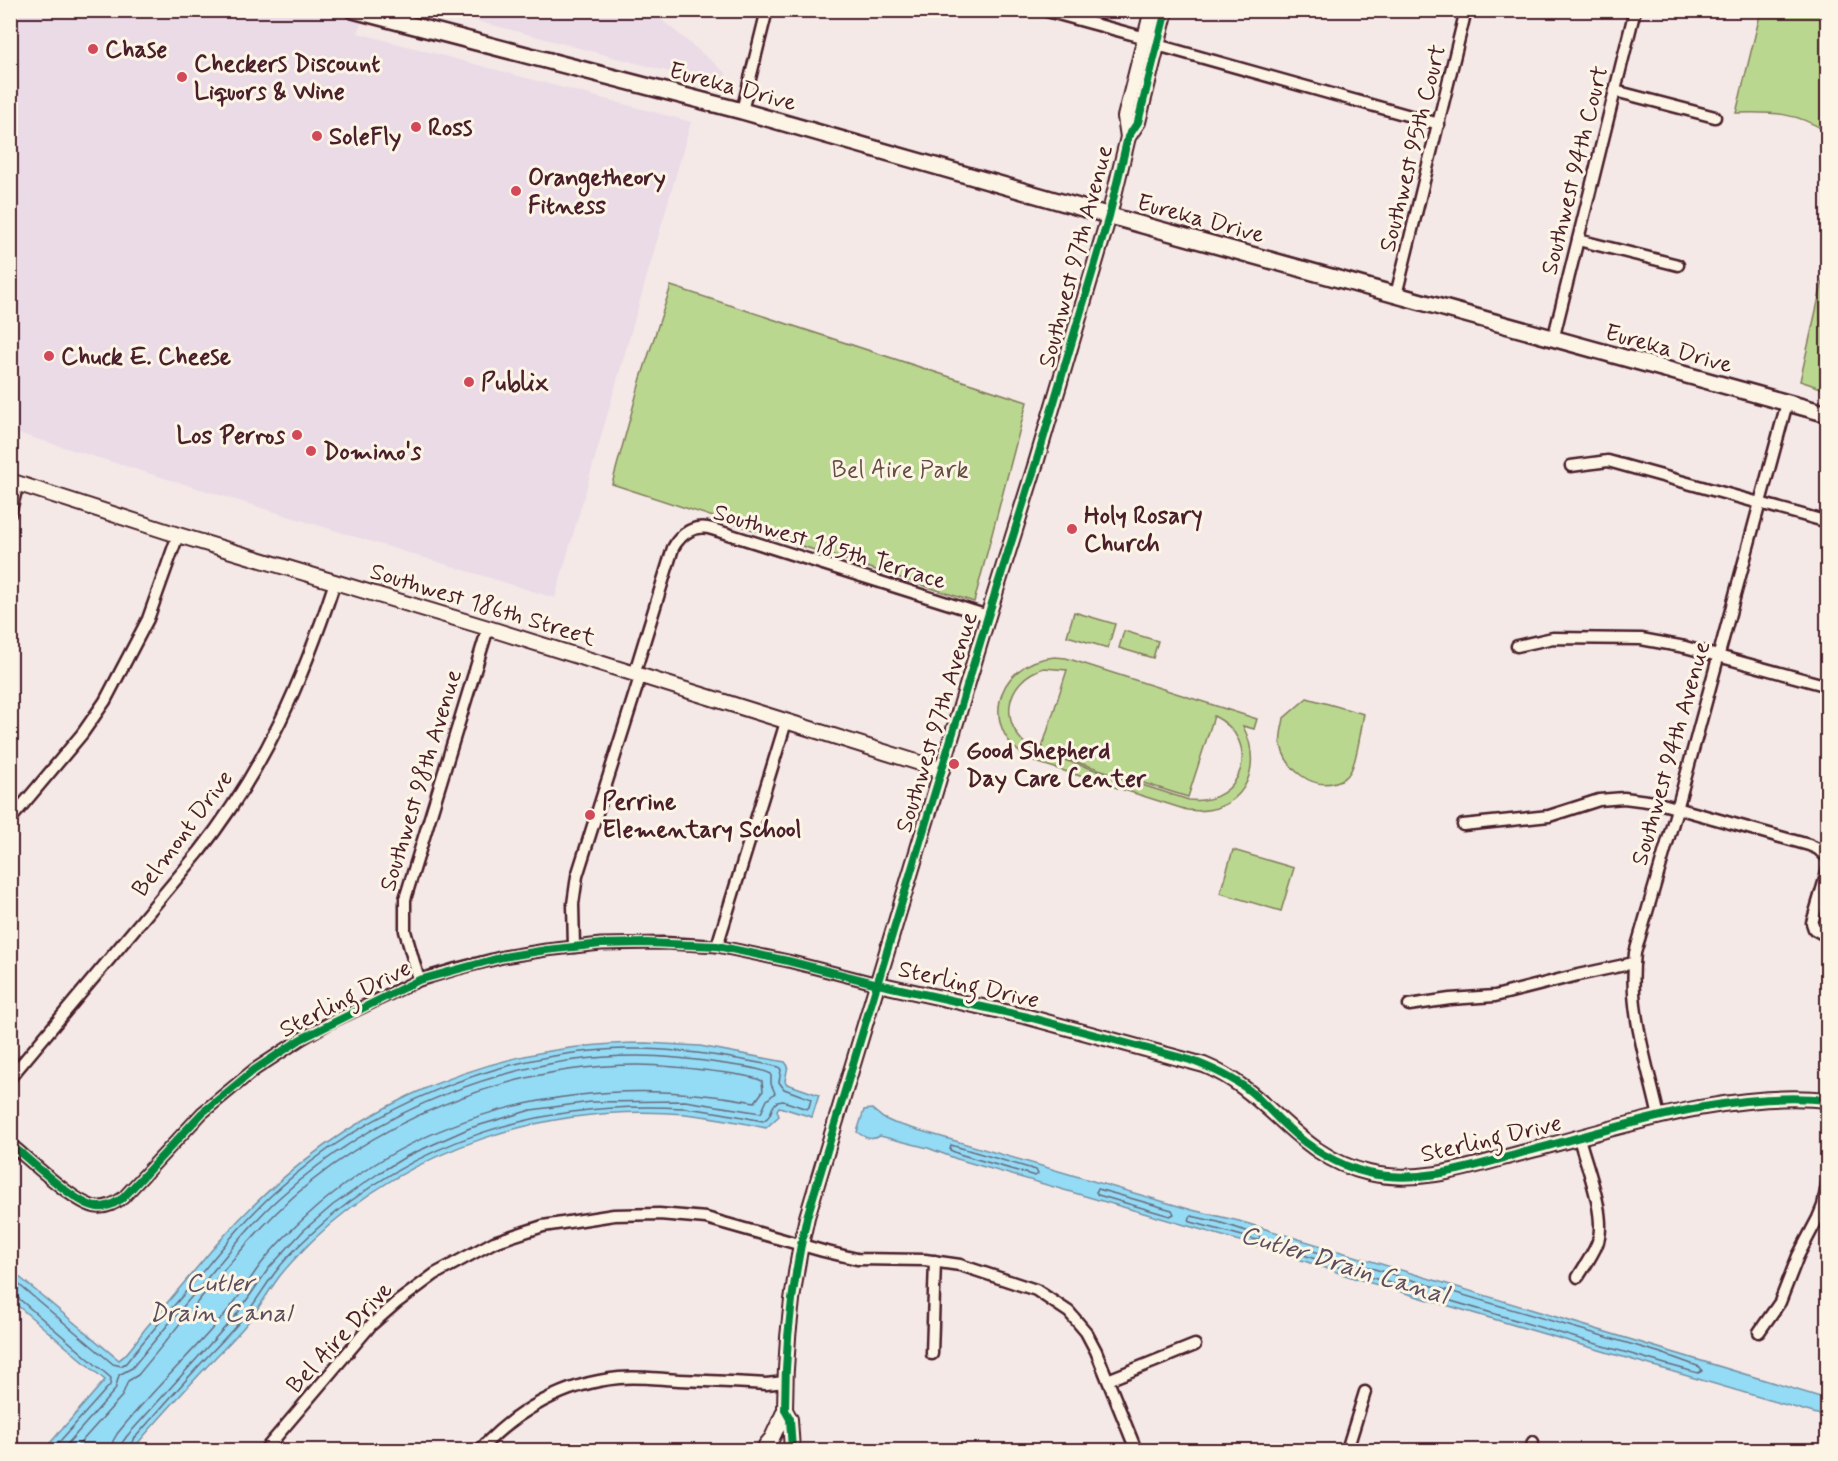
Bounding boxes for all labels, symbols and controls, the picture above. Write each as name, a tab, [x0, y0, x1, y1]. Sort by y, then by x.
place label: Chase	[105, 35, 167, 66]
street label: Southwest 95th Court	[1373, 41, 1454, 255]
marker: Chase	[86, 42, 100, 56]
place label: Checkers Discount Liquors & Wine	[194, 49, 380, 108]
street label: Eureka Drive	[665, 56, 800, 119]
street label: Southwest 94th Court	[1534, 63, 1616, 278]
marker: Checkers Discount Liquors & Wine	[175, 70, 189, 84]
place label: Ross	[428, 113, 473, 144]
marker: Ross	[409, 120, 423, 134]
place label: SoleFly	[329, 122, 401, 153]
marker: SoleFly	[310, 129, 324, 143]
street label: Southwest 97th Avenue	[1032, 141, 1121, 371]
place label: Orangetheory Fitness	[528, 163, 666, 222]
marker: Orangetheory Fitness	[509, 184, 523, 198]
street label: Eureka Drive	[1133, 188, 1268, 251]
street label: Eureka Drive	[1601, 318, 1736, 381]
place label: Chuck E. Cheese	[61, 342, 232, 373]
marker: Chuck E. Cheese	[42, 349, 56, 363]
place label: Publix	[481, 368, 549, 399]
marker: Publix	[462, 375, 476, 389]
place label: Los Perros	[176, 421, 285, 452]
marker: Los Perros	[290, 428, 304, 442]
place label: Domino's	[323, 437, 422, 468]
marker: Domino's	[304, 444, 318, 458]
park label: Bel Aire Park	[831, 455, 969, 486]
street label: Southwest 185th Terrace	[709, 497, 950, 598]
place label: Holy Rosary Church	[1084, 501, 1203, 560]
marker: Holy Rosary Church	[1065, 522, 1079, 536]
street label: Southwest 186th Street	[366, 556, 599, 654]
street label: Southwest 97th Avenue	[889, 608, 986, 837]
street label: Southwest 94th Avenue	[1625, 638, 1718, 869]
street label: Southwest 98th Avenue	[373, 666, 470, 895]
place label: Good Shepherd Day Care Center	[966, 736, 1147, 795]
marker: Good Shepherd Day Care Center	[947, 757, 961, 771]
street label: Belmont Drive	[125, 764, 241, 904]
place label: Perrine Elementary School	[602, 787, 802, 846]
marker: Perrine Elementary School	[583, 808, 597, 822]
street label: Sterling Drive	[275, 953, 418, 1048]
street label: Sterling Drive	[894, 954, 1042, 1020]
street label: Sterling Drive	[1418, 1108, 1566, 1174]
water label: Cutler Drain Canal	[1236, 1218, 1454, 1314]
water label: Cutler Drain Canal	[149, 1267, 295, 1331]
street label: Bel Aire Drive	[280, 1275, 400, 1401]

